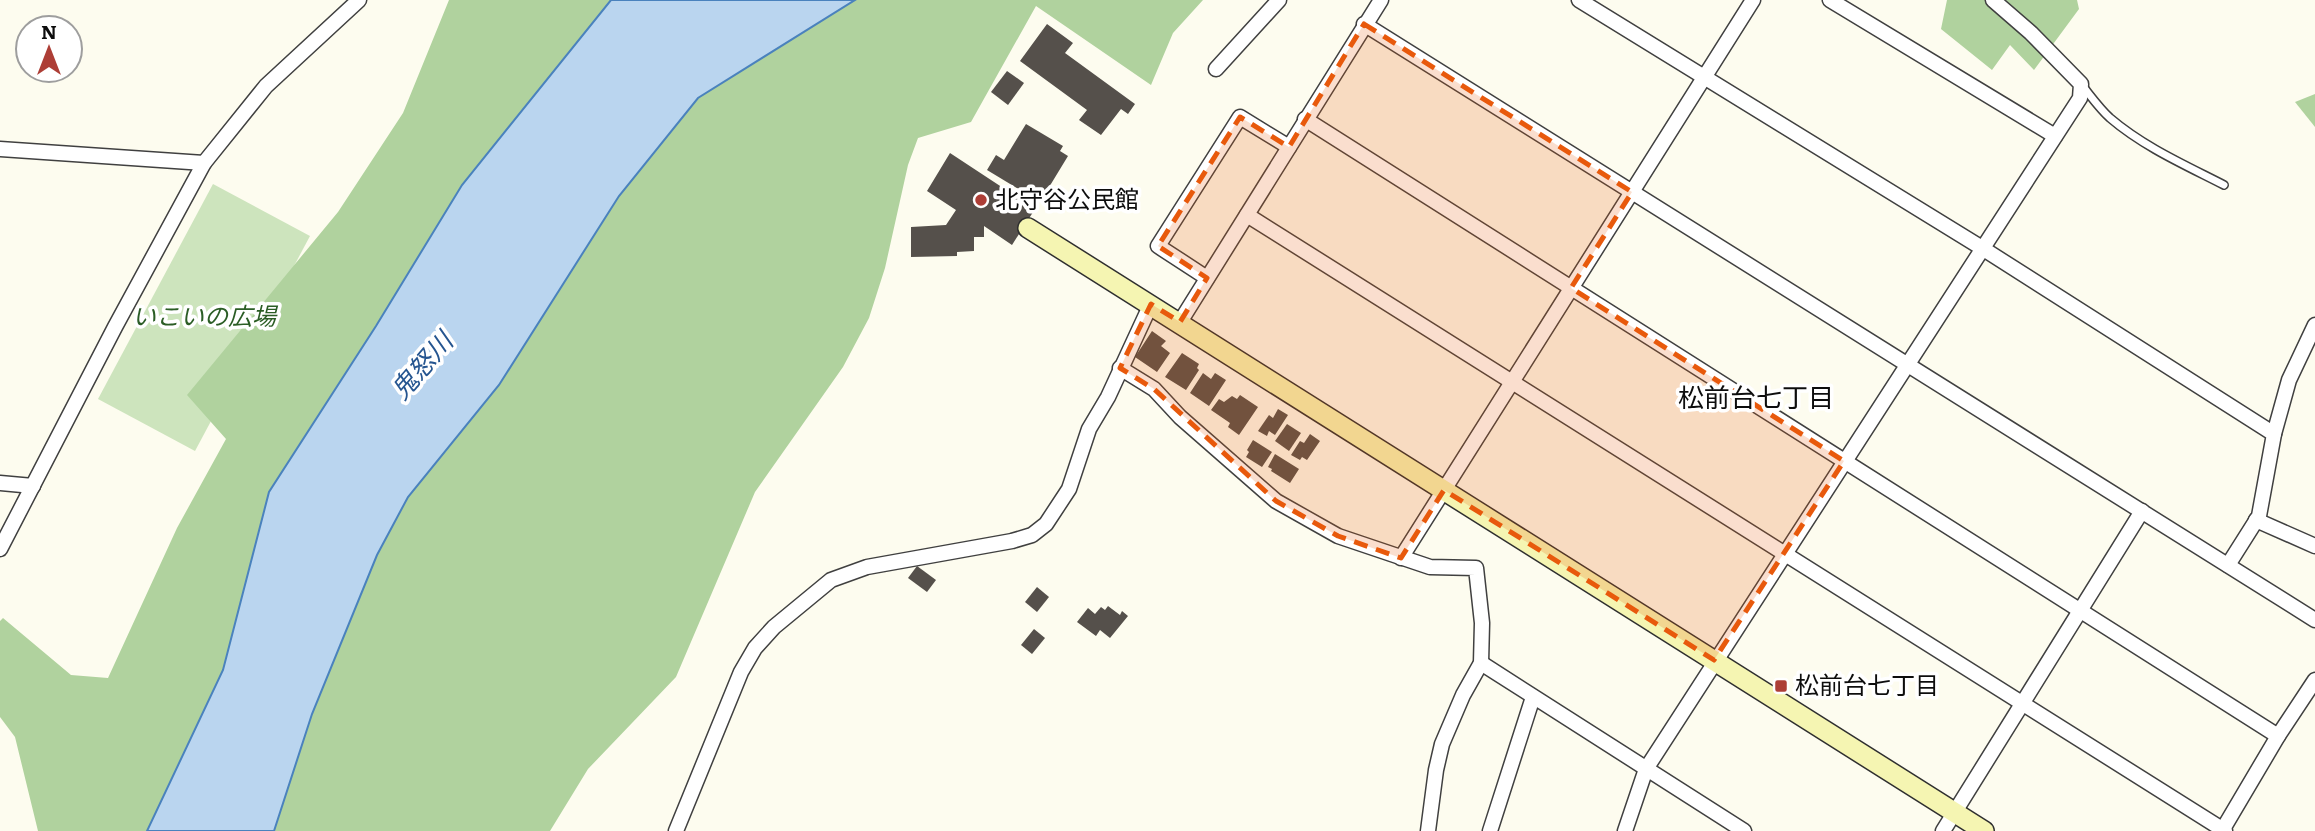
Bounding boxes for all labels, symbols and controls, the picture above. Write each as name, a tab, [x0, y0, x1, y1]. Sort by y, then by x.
north arrow	[14, 14, 84, 84]
text: N	[41, 17, 57, 45]
place label: 北守谷公民館	[995, 180, 1139, 215]
marker: 北守谷公民館	[973, 192, 989, 208]
park label: いこいの広場	[132, 297, 279, 332]
water label: 鬼怒川	[380, 320, 462, 407]
district label: 松前台七丁目	[1678, 376, 1834, 415]
place label: 松前台七丁目	[1795, 666, 1939, 701]
marker: 松前台七丁目	[1773, 678, 1789, 694]

